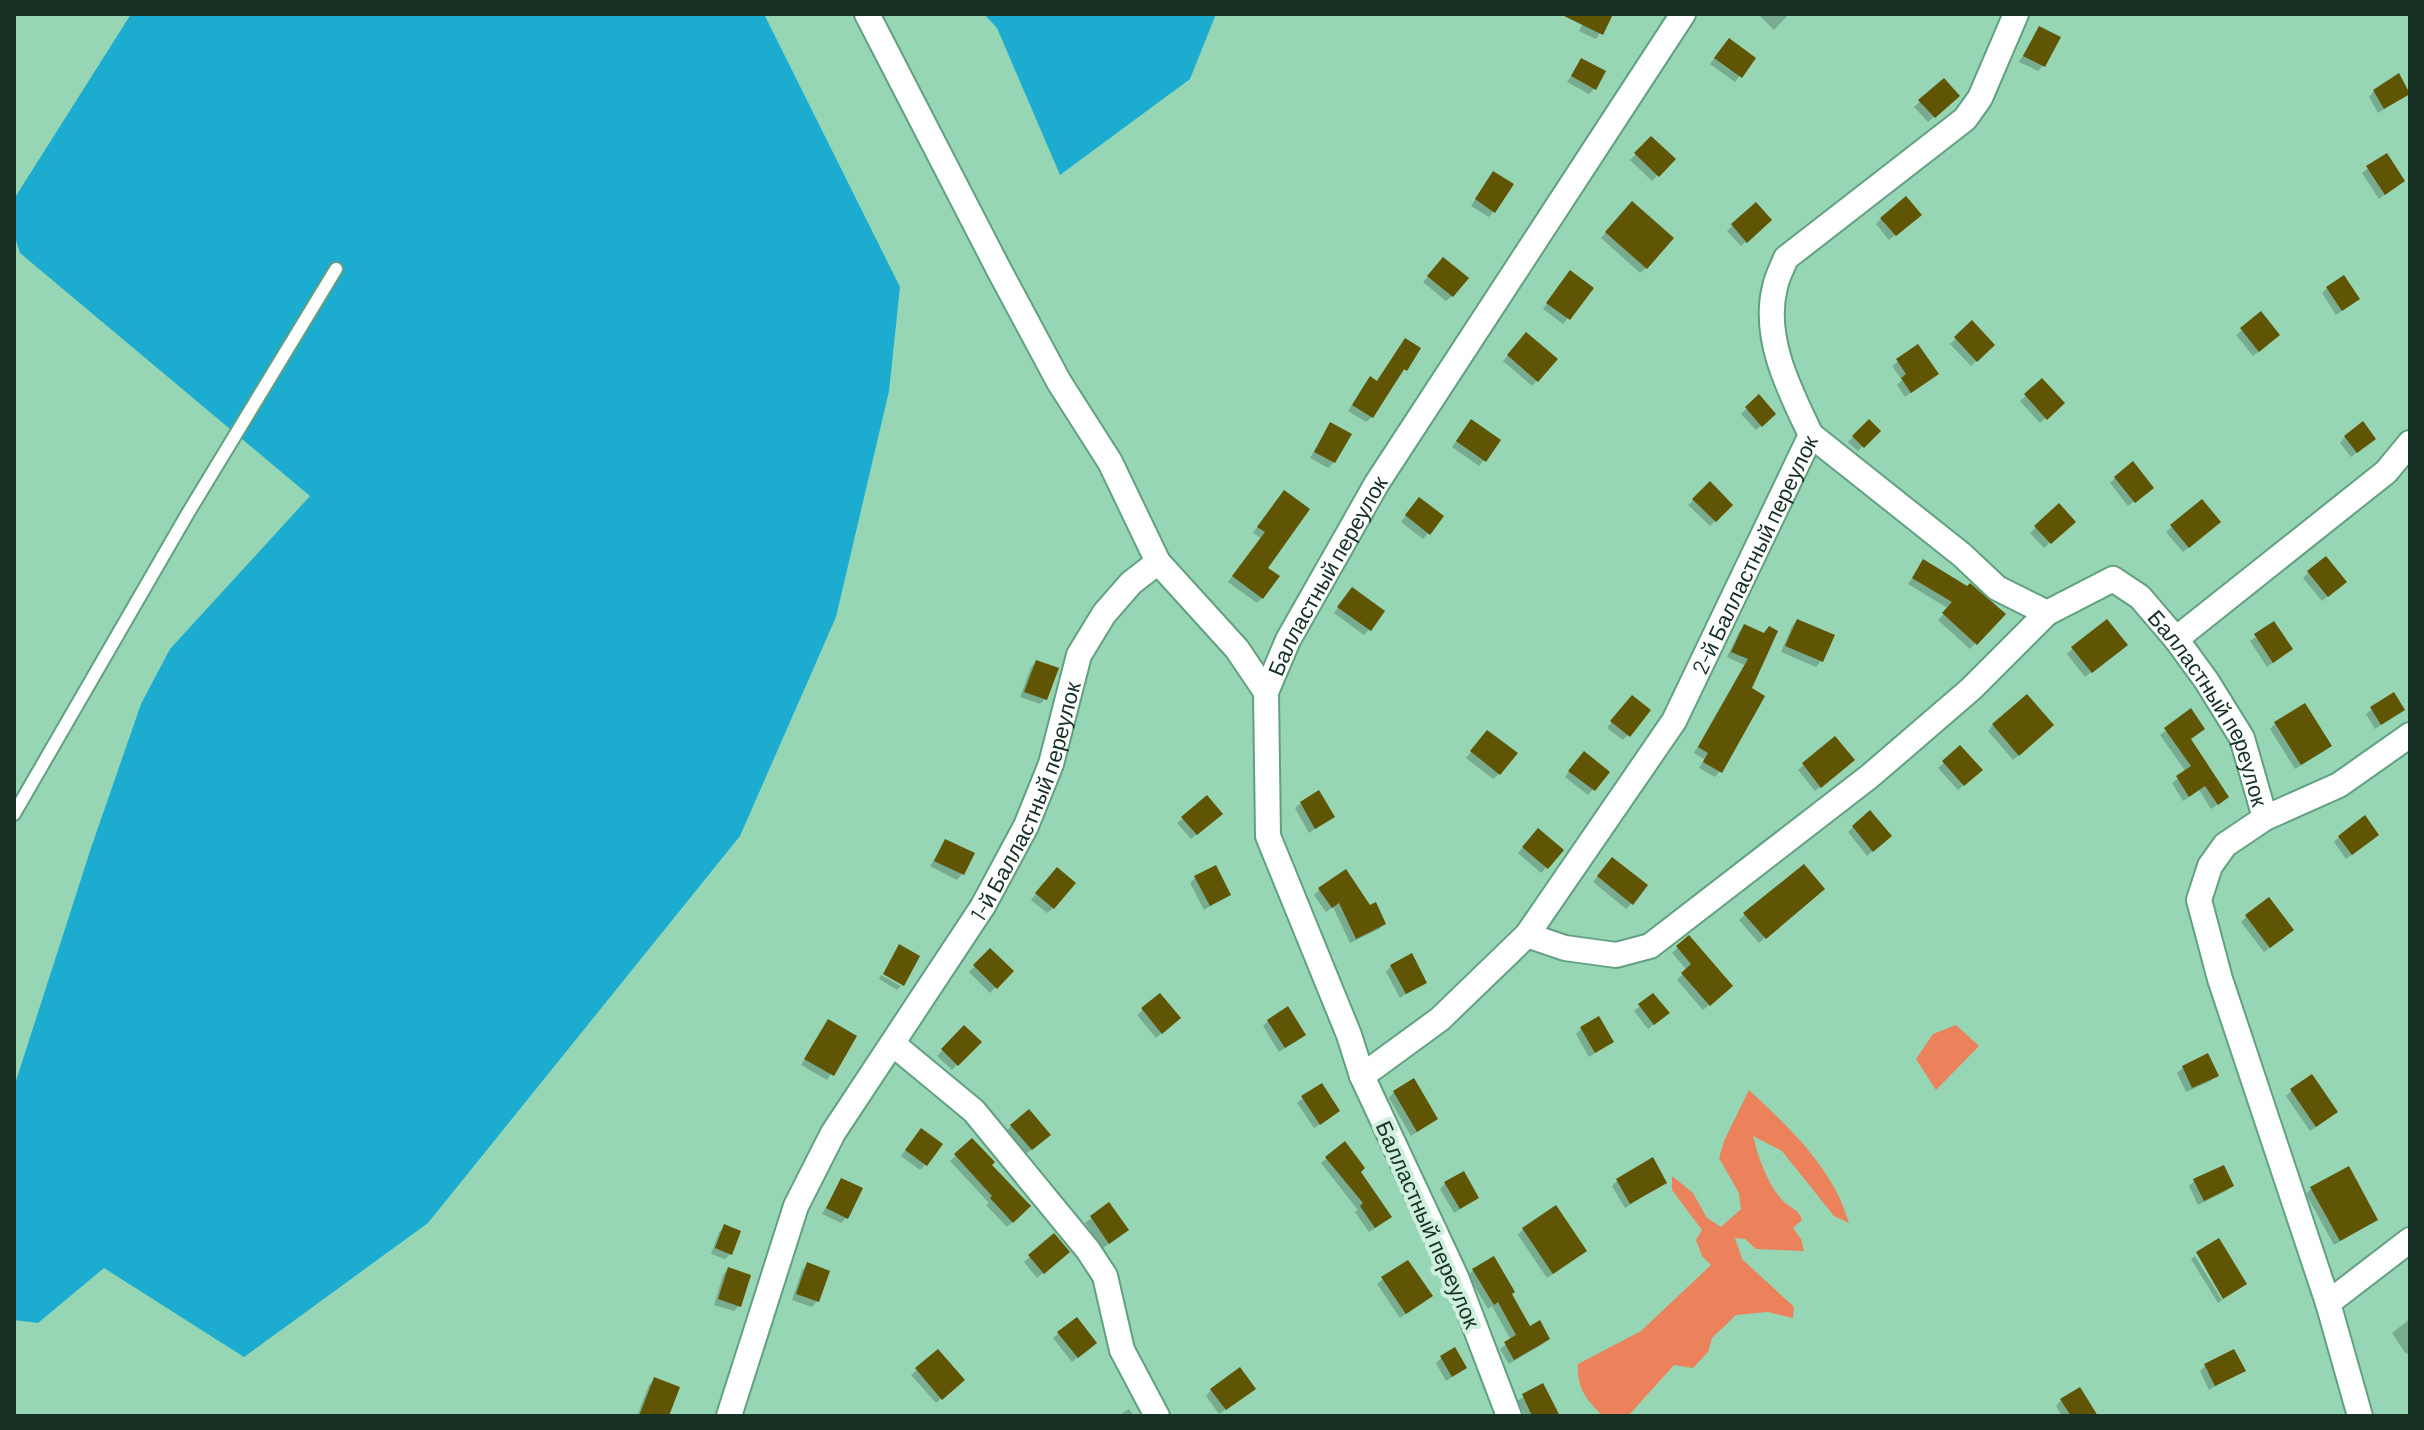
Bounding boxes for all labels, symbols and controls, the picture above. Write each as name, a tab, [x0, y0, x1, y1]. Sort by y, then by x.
street label: 2-й Балластный переулок	[1686, 430, 1822, 678]
street label: Балластный переулок	[1262, 470, 1392, 679]
street label: Балластный переулок	[2143, 604, 2274, 809]
street label: 1-й Балластный переулок	[964, 678, 1085, 926]
street label: Балластный переулок	[1371, 1116, 1487, 1332]

